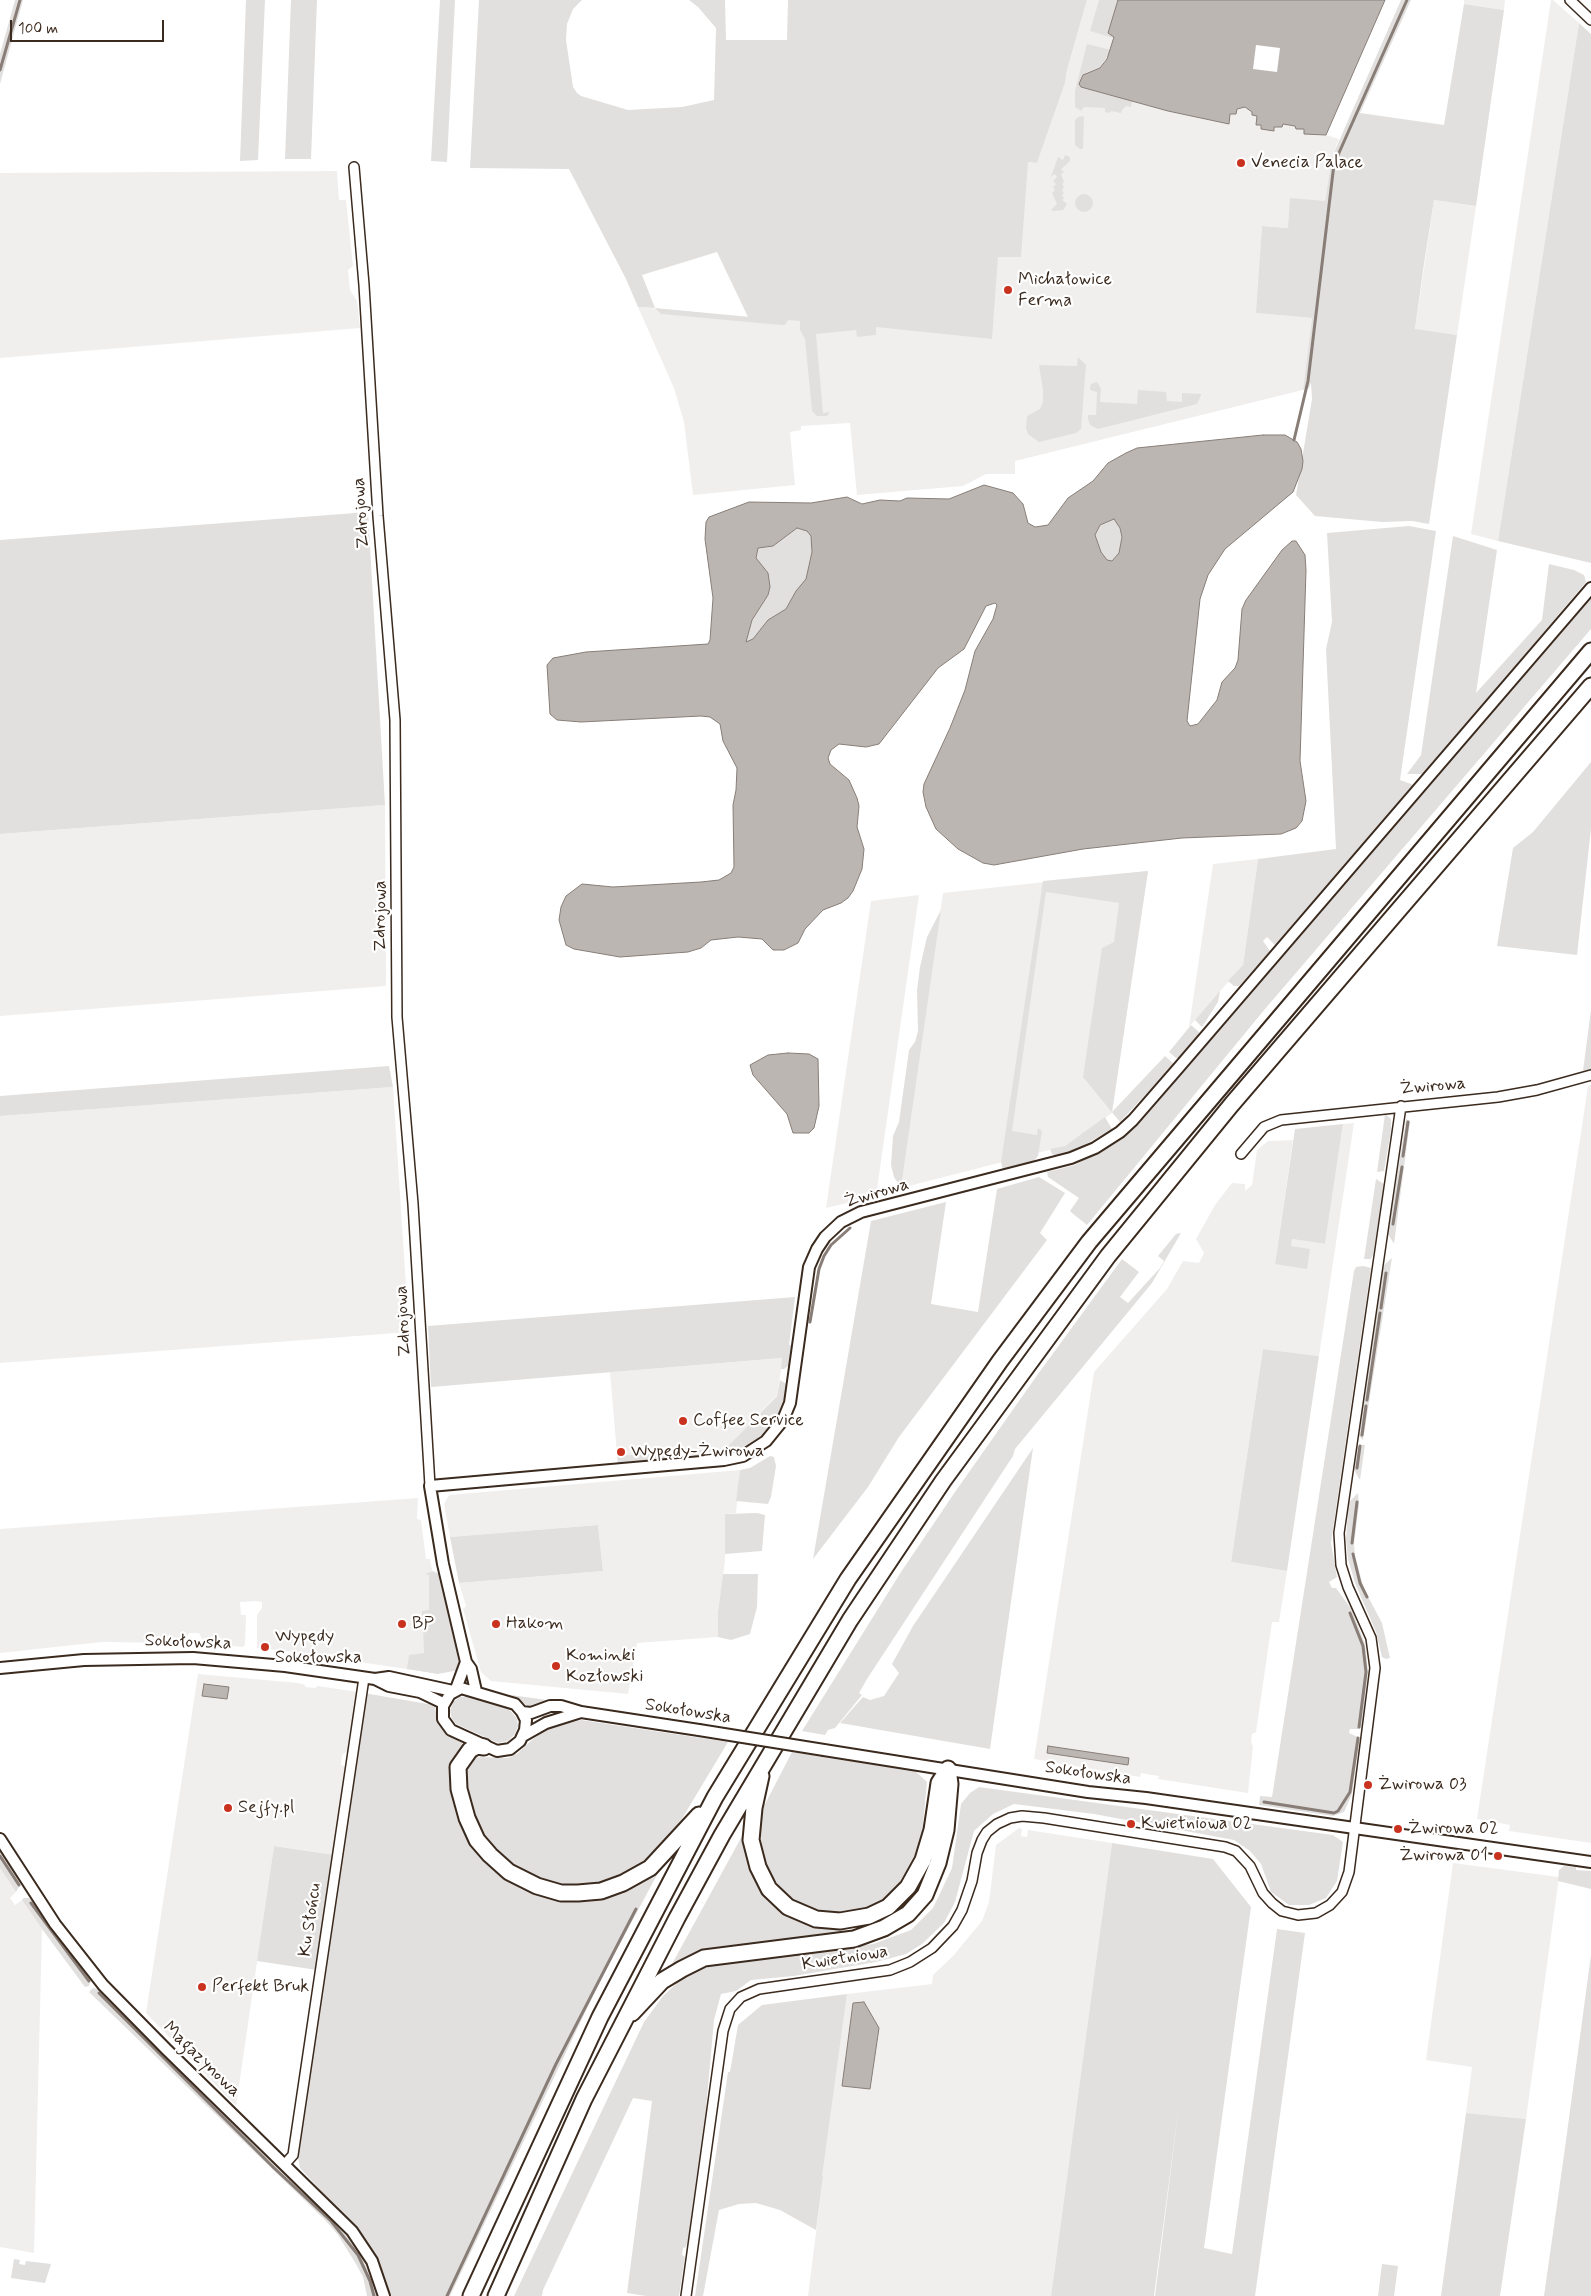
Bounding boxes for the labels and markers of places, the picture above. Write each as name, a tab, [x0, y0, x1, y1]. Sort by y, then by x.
place label: Venecia Palace	[1251, 152, 1363, 174]
marker: Venecia Palace	[1235, 157, 1247, 169]
place label: Michałowice Ferma	[1018, 269, 1112, 312]
marker: Michałowice Ferma	[1002, 284, 1014, 296]
place label: Coffee Service	[693, 1410, 804, 1432]
marker: Coffee Service	[677, 1415, 689, 1427]
place label: Wypędy-Żwirowa	[631, 1441, 764, 1463]
marker: Wypędy-Żwirowa	[615, 1446, 627, 1458]
place label: BP	[412, 1613, 434, 1635]
place label: Hakom	[506, 1613, 564, 1635]
marker: BP	[396, 1618, 408, 1630]
marker: Hakom	[490, 1618, 502, 1630]
place label: Wypędy Sokołowska	[275, 1626, 362, 1668]
marker: Wypędy Sokołowska	[259, 1641, 271, 1653]
place label: Kominki Kozłowski	[566, 1645, 644, 1688]
marker: Kominki Kozłowski	[550, 1660, 562, 1672]
place label: Żwirowa 03	[1378, 1774, 1467, 1796]
marker: Żwirowa 03	[1362, 1779, 1374, 1791]
place label: Sejfy.pl	[238, 1797, 294, 1819]
marker: Sejfy.pl	[222, 1802, 234, 1814]
place label: Kwietniowa 02	[1141, 1813, 1252, 1835]
marker: Kwietniowa 02	[1125, 1818, 1137, 1830]
place label: Żwirowa 02	[1408, 1818, 1499, 1840]
marker: Żwirowa 02	[1392, 1823, 1404, 1835]
place label: Żwirowa 01	[1399, 1845, 1488, 1867]
marker: Żwirowa 01	[1492, 1850, 1504, 1862]
place label: Perfekt Bruk	[212, 1976, 309, 1998]
marker: Perfekt Bruk	[196, 1981, 208, 1993]

